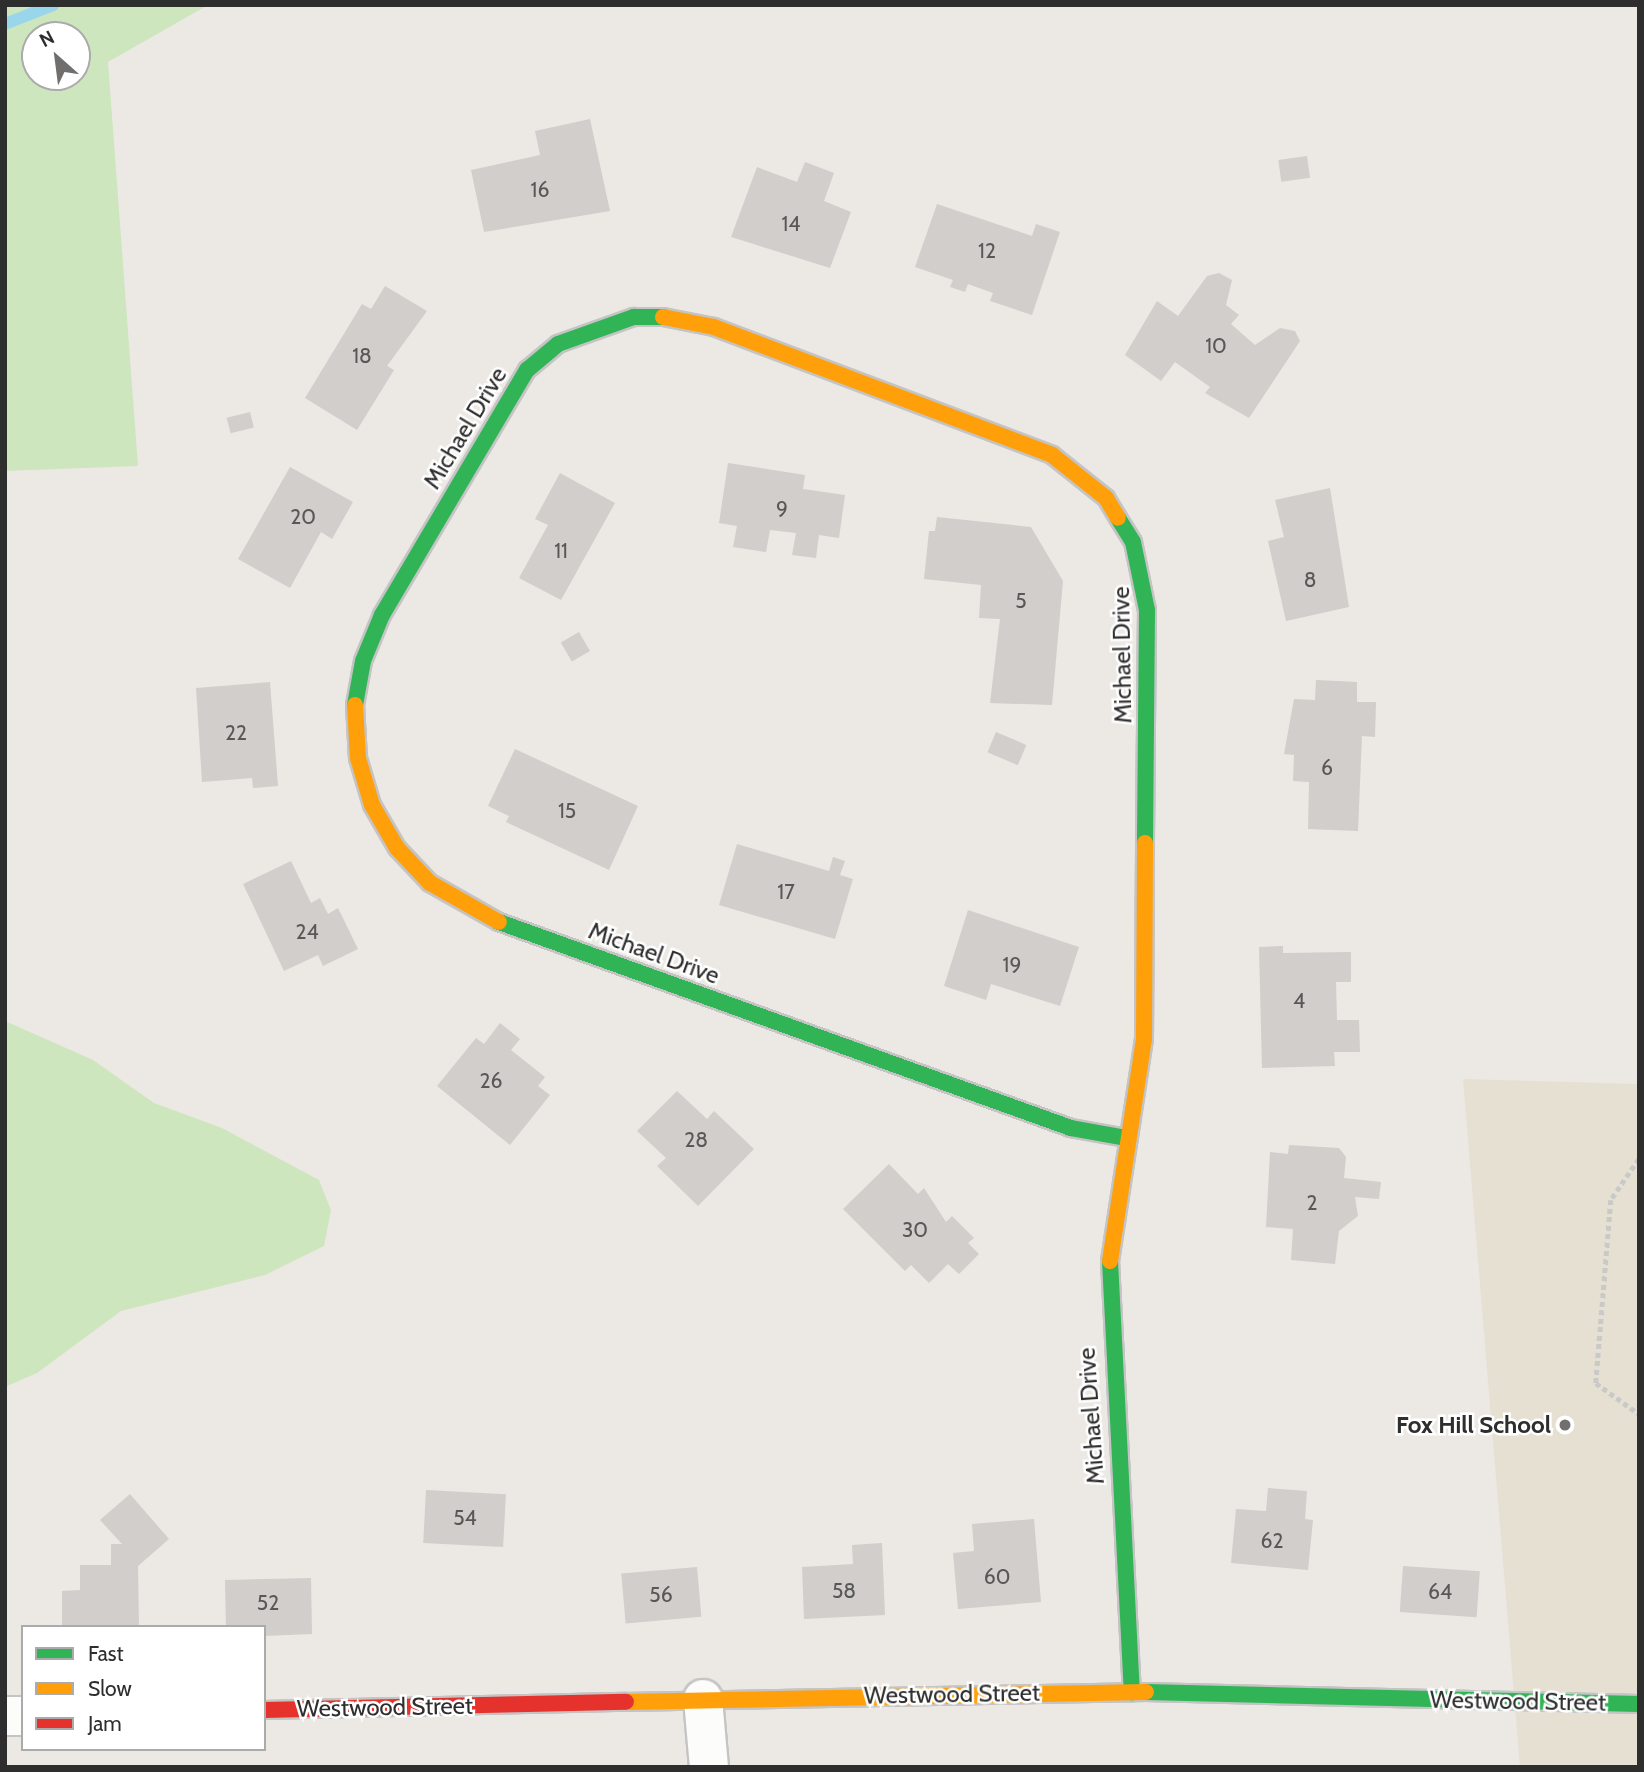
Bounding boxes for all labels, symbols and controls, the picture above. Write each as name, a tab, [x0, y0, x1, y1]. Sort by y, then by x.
north arrow	[21, 21, 91, 91]
text: N	[36, 25, 58, 52]
house number: 16	[531, 177, 549, 203]
house number: 14	[782, 211, 800, 237]
house number: 12	[978, 238, 996, 264]
house number: 10	[1205, 333, 1227, 359]
house number: 18	[352, 343, 372, 369]
street label: Michael Drive	[417, 362, 513, 494]
house number: 9	[776, 496, 788, 522]
house number: 20	[290, 504, 316, 530]
house number: 11	[554, 538, 568, 564]
house number: 8	[1304, 567, 1316, 593]
street label: Michael Drive	[1106, 586, 1138, 724]
house number: 5	[1015, 588, 1027, 614]
house number: 22	[225, 720, 247, 746]
house number: 6	[1321, 755, 1333, 781]
house number: 15	[558, 798, 576, 824]
house number: 17	[777, 879, 795, 905]
street label: Michael Drive	[585, 916, 723, 990]
house number: 24	[295, 919, 319, 945]
house number: 19	[1003, 952, 1021, 978]
house number: 4	[1293, 988, 1305, 1014]
house number: 26	[480, 1068, 502, 1094]
house number: 28	[684, 1127, 708, 1153]
house number: 2	[1306, 1190, 1318, 1216]
house number: 30	[902, 1217, 928, 1243]
street label: Michael Drive	[1072, 1347, 1110, 1485]
place label: Fox Hill School	[1396, 1411, 1551, 1439]
marker: Fox Hill School	[1557, 1417, 1573, 1433]
house number: 54	[453, 1505, 477, 1531]
house number: 62	[1261, 1528, 1283, 1554]
house number: 60	[984, 1564, 1010, 1590]
house number: 58	[832, 1578, 856, 1604]
house number: 64	[1428, 1579, 1452, 1605]
house number: 56	[649, 1582, 673, 1608]
house number: 52	[257, 1590, 279, 1616]
legend	[21, 1625, 266, 1751]
text: Fast	[88, 1641, 124, 1666]
text: Slow	[88, 1676, 132, 1701]
street label: Westwood Street	[864, 1678, 1040, 1710]
street label: Westwood Street	[1430, 1685, 1606, 1717]
street label: Westwood Street	[297, 1691, 473, 1723]
text: Jam	[88, 1711, 122, 1736]

